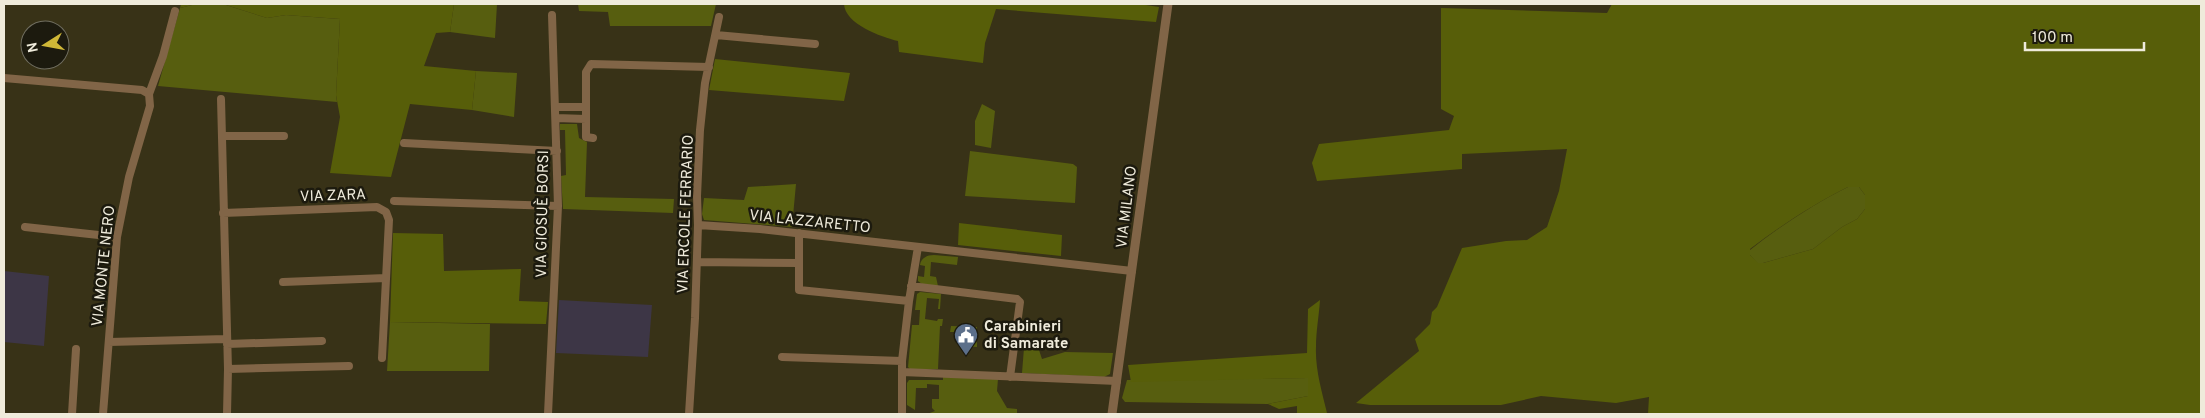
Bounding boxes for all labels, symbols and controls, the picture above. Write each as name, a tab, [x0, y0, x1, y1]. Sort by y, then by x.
north arrow	[20, 20, 70, 70]
scale bar	[2025, 20, 2144, 52]
text: 100 m	[2032, 29, 2073, 48]
text: N	[24, 41, 43, 54]
street label: VIA ERCOLE FERRARIO	[674, 134, 699, 294]
street label: VIA GIOSUÈ BORSI	[532, 150, 554, 278]
street label: VIA MILANO	[1113, 165, 1142, 250]
street label: VIA ZARA	[300, 186, 366, 207]
street label: VIA MONTE NERO	[89, 205, 120, 328]
street label: VIA LAZZARETTO	[748, 207, 871, 238]
place label: Carabinieri di Samarate	[984, 318, 1068, 354]
public building icon: Carabinieri di Samarate	[953, 322, 979, 356]

